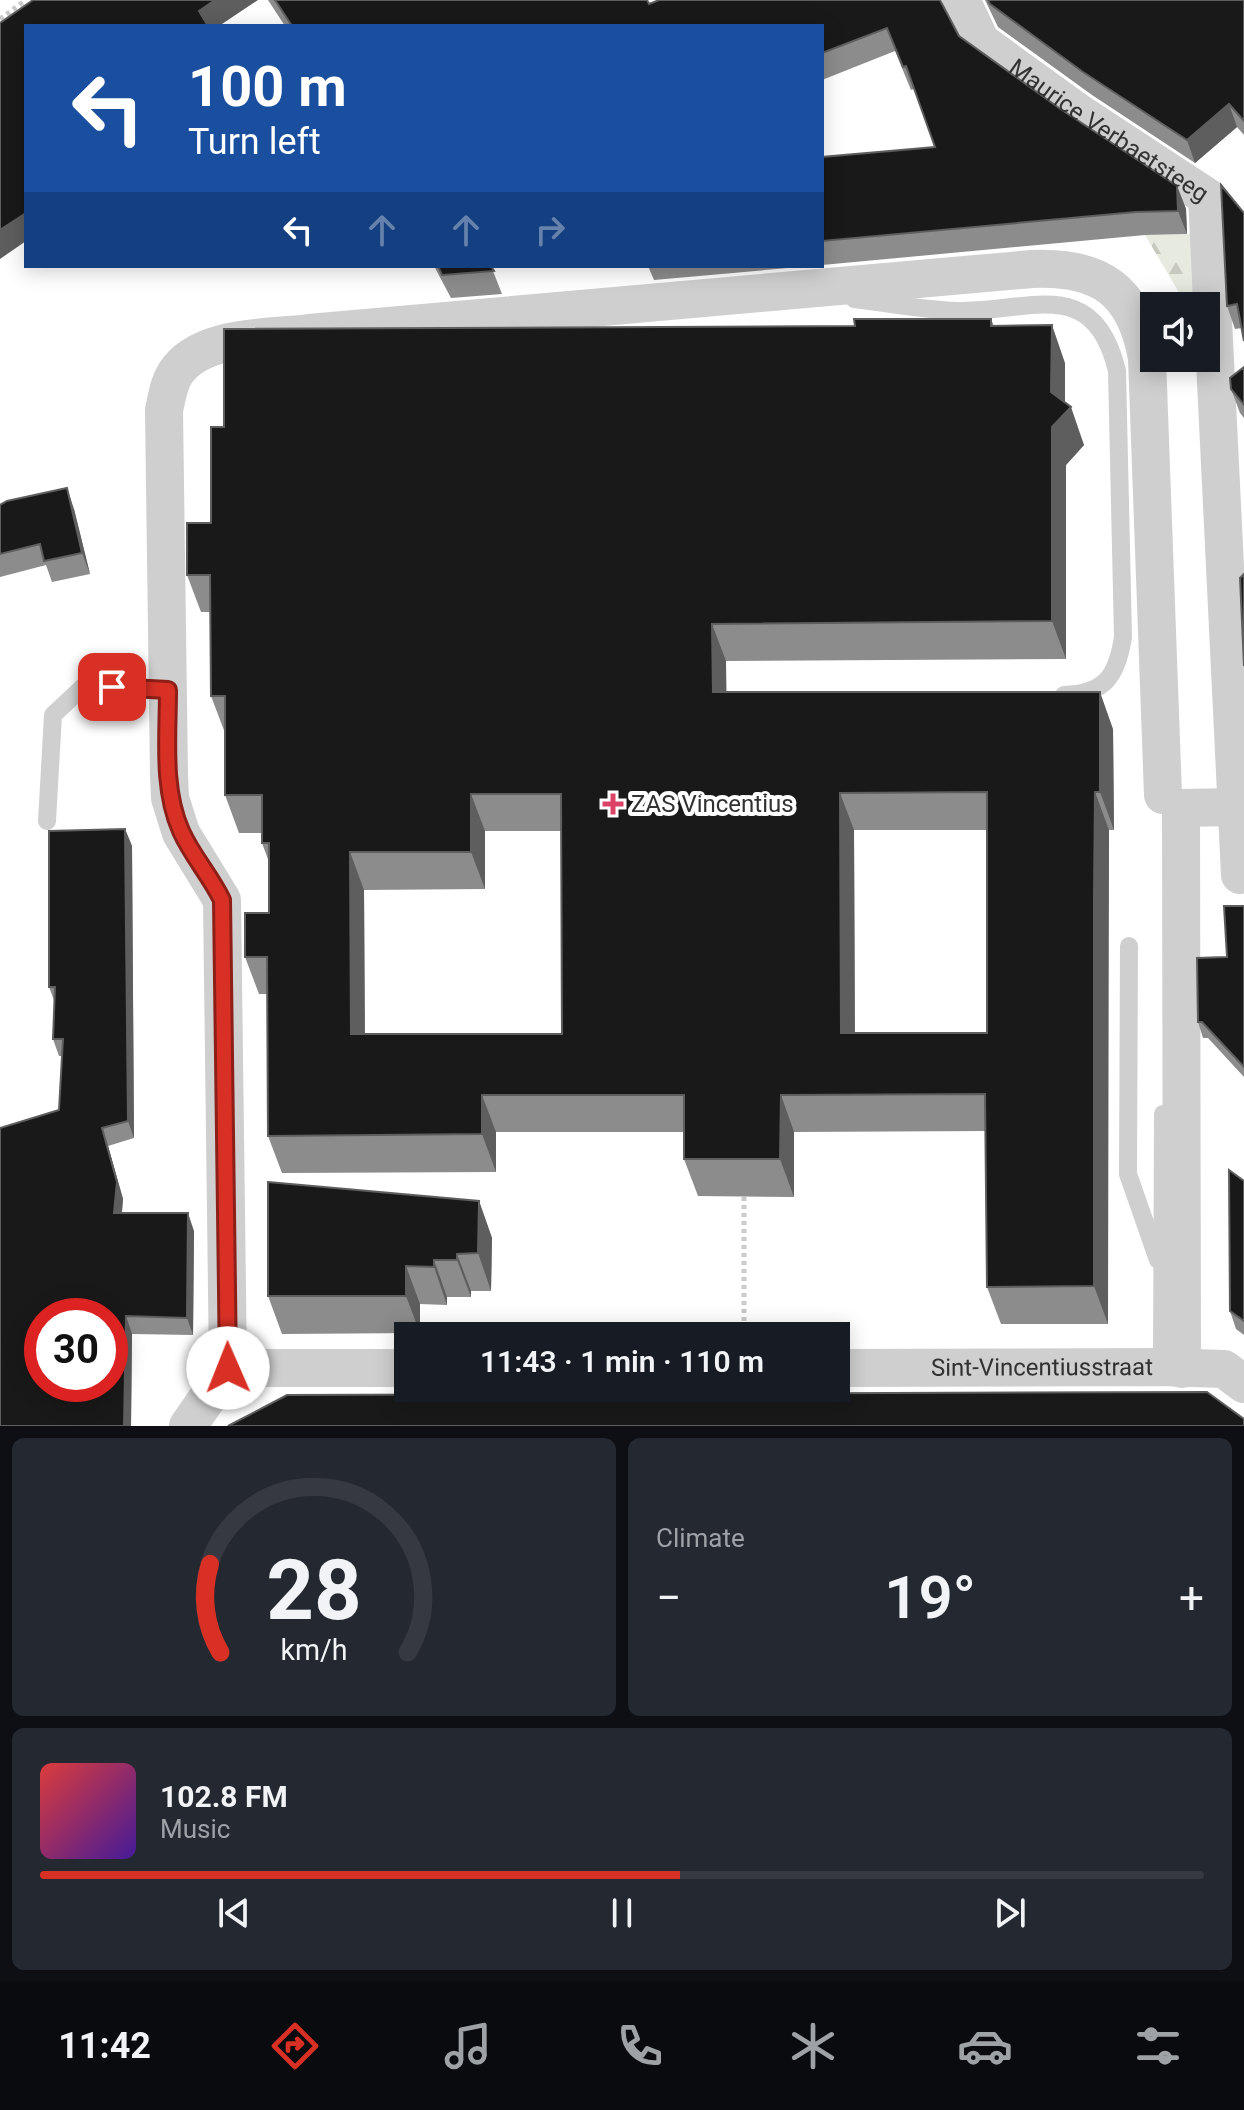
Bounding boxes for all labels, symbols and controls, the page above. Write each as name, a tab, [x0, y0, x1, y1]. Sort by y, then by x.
street label: Maurice Verbaetsteeg	[1004, 53, 1214, 208]
text: 100 m	[188, 54, 347, 120]
icon: left	[56, 56, 160, 160]
text: Turn left	[188, 121, 321, 163]
icon: left	[276, 208, 320, 252]
icon: ahead	[360, 208, 404, 252]
icon: ahead	[444, 208, 488, 252]
icon: right	[528, 208, 572, 252]
map controls	[1140, 292, 1220, 372]
button: sound	[1140, 292, 1220, 372]
pin	[78, 653, 146, 721]
icon: arrive	[90, 665, 134, 709]
place label: ZAS Vincentius	[631, 790, 794, 818]
marker: ZAS Vincentius	[602, 793, 624, 815]
speed limit sign: 30	[24, 1298, 128, 1402]
position arrow	[186, 1326, 270, 1410]
text: 11:43 · 1 min · 110 m	[480, 1344, 764, 1379]
street label: Sint-Vincentiusstraat	[931, 1353, 1153, 1382]
text: Climate	[656, 1523, 745, 1553]
text: 28	[266, 1542, 362, 1639]
text: 19°	[884, 1562, 976, 1633]
text: −	[656, 1572, 681, 1624]
text: +	[1179, 1572, 1204, 1624]
text: km/h	[280, 1633, 348, 1667]
text: 102.8 FM	[160, 1779, 288, 1814]
text: Music	[160, 1814, 230, 1844]
icon: previous	[212, 1891, 256, 1935]
icon: pause	[600, 1891, 644, 1935]
icon: next	[988, 1891, 1032, 1935]
icon: directions	[267, 2018, 323, 2074]
icon: music	[440, 2018, 496, 2074]
icon: phone	[612, 2018, 668, 2074]
icon: climate	[785, 2018, 841, 2074]
icon: car	[957, 2018, 1013, 2074]
icon: filters	[1130, 2018, 1186, 2074]
text: 11:42	[58, 2025, 151, 2067]

